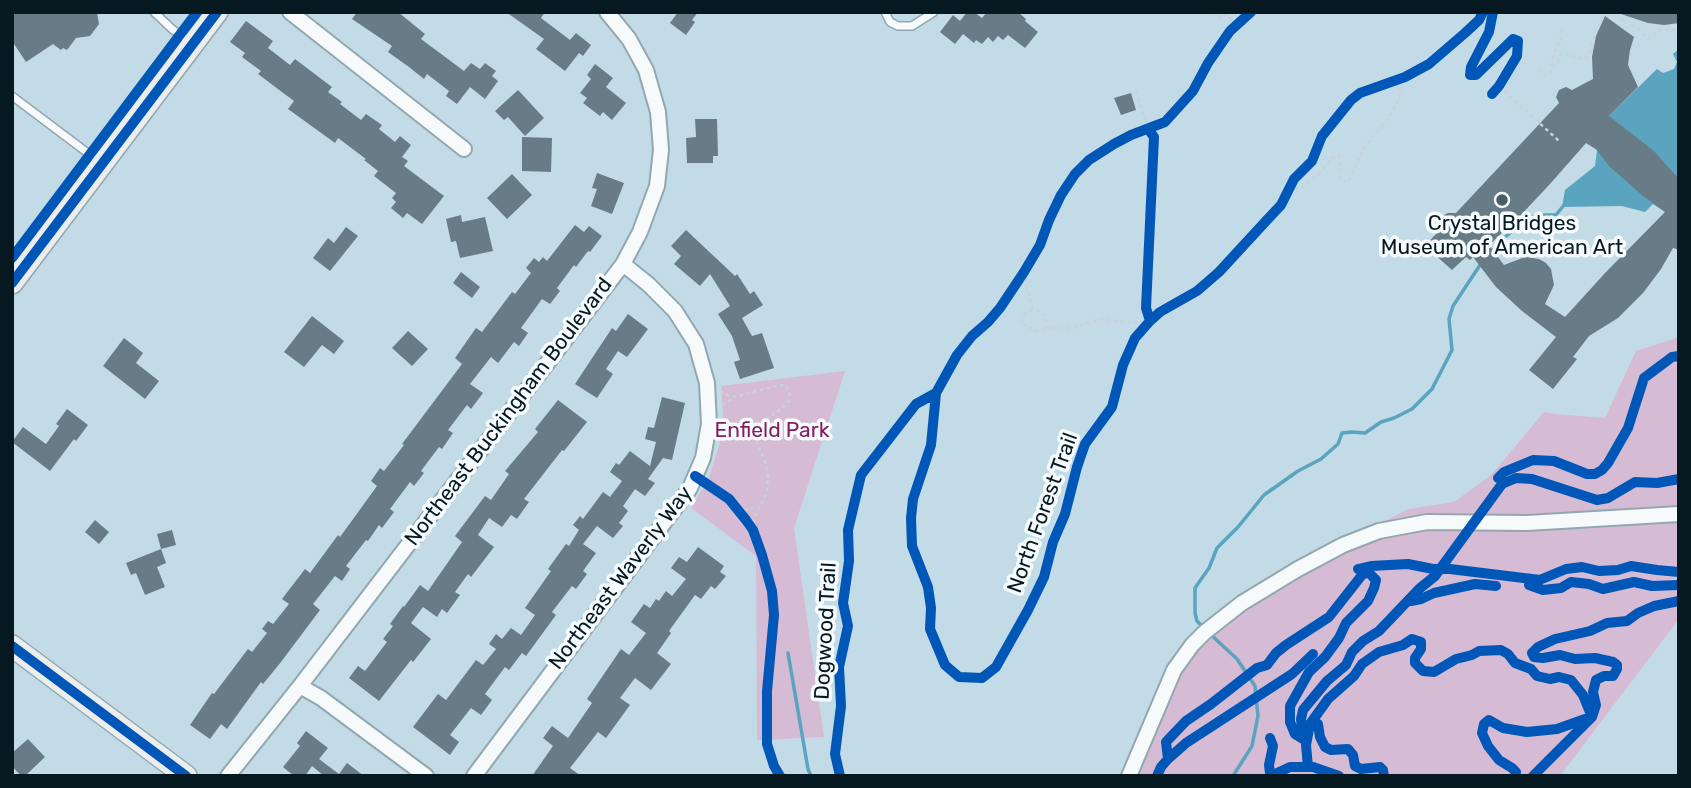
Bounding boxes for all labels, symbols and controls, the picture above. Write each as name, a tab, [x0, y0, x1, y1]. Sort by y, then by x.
marker: Crystal Bridges Museum of American Art	[1494, 192, 1510, 208]
place label: Crystal Bridges Museum of American Art	[1381, 211, 1623, 261]
street label: Northeast Buckingham Boulevard	[400, 273, 618, 551]
park label: Enfield Park	[715, 418, 829, 444]
street label: North Forest Trail	[1002, 430, 1084, 596]
street label: Northeast Waverly Way	[544, 481, 698, 675]
street label: Dogwood Trail	[810, 562, 842, 700]

